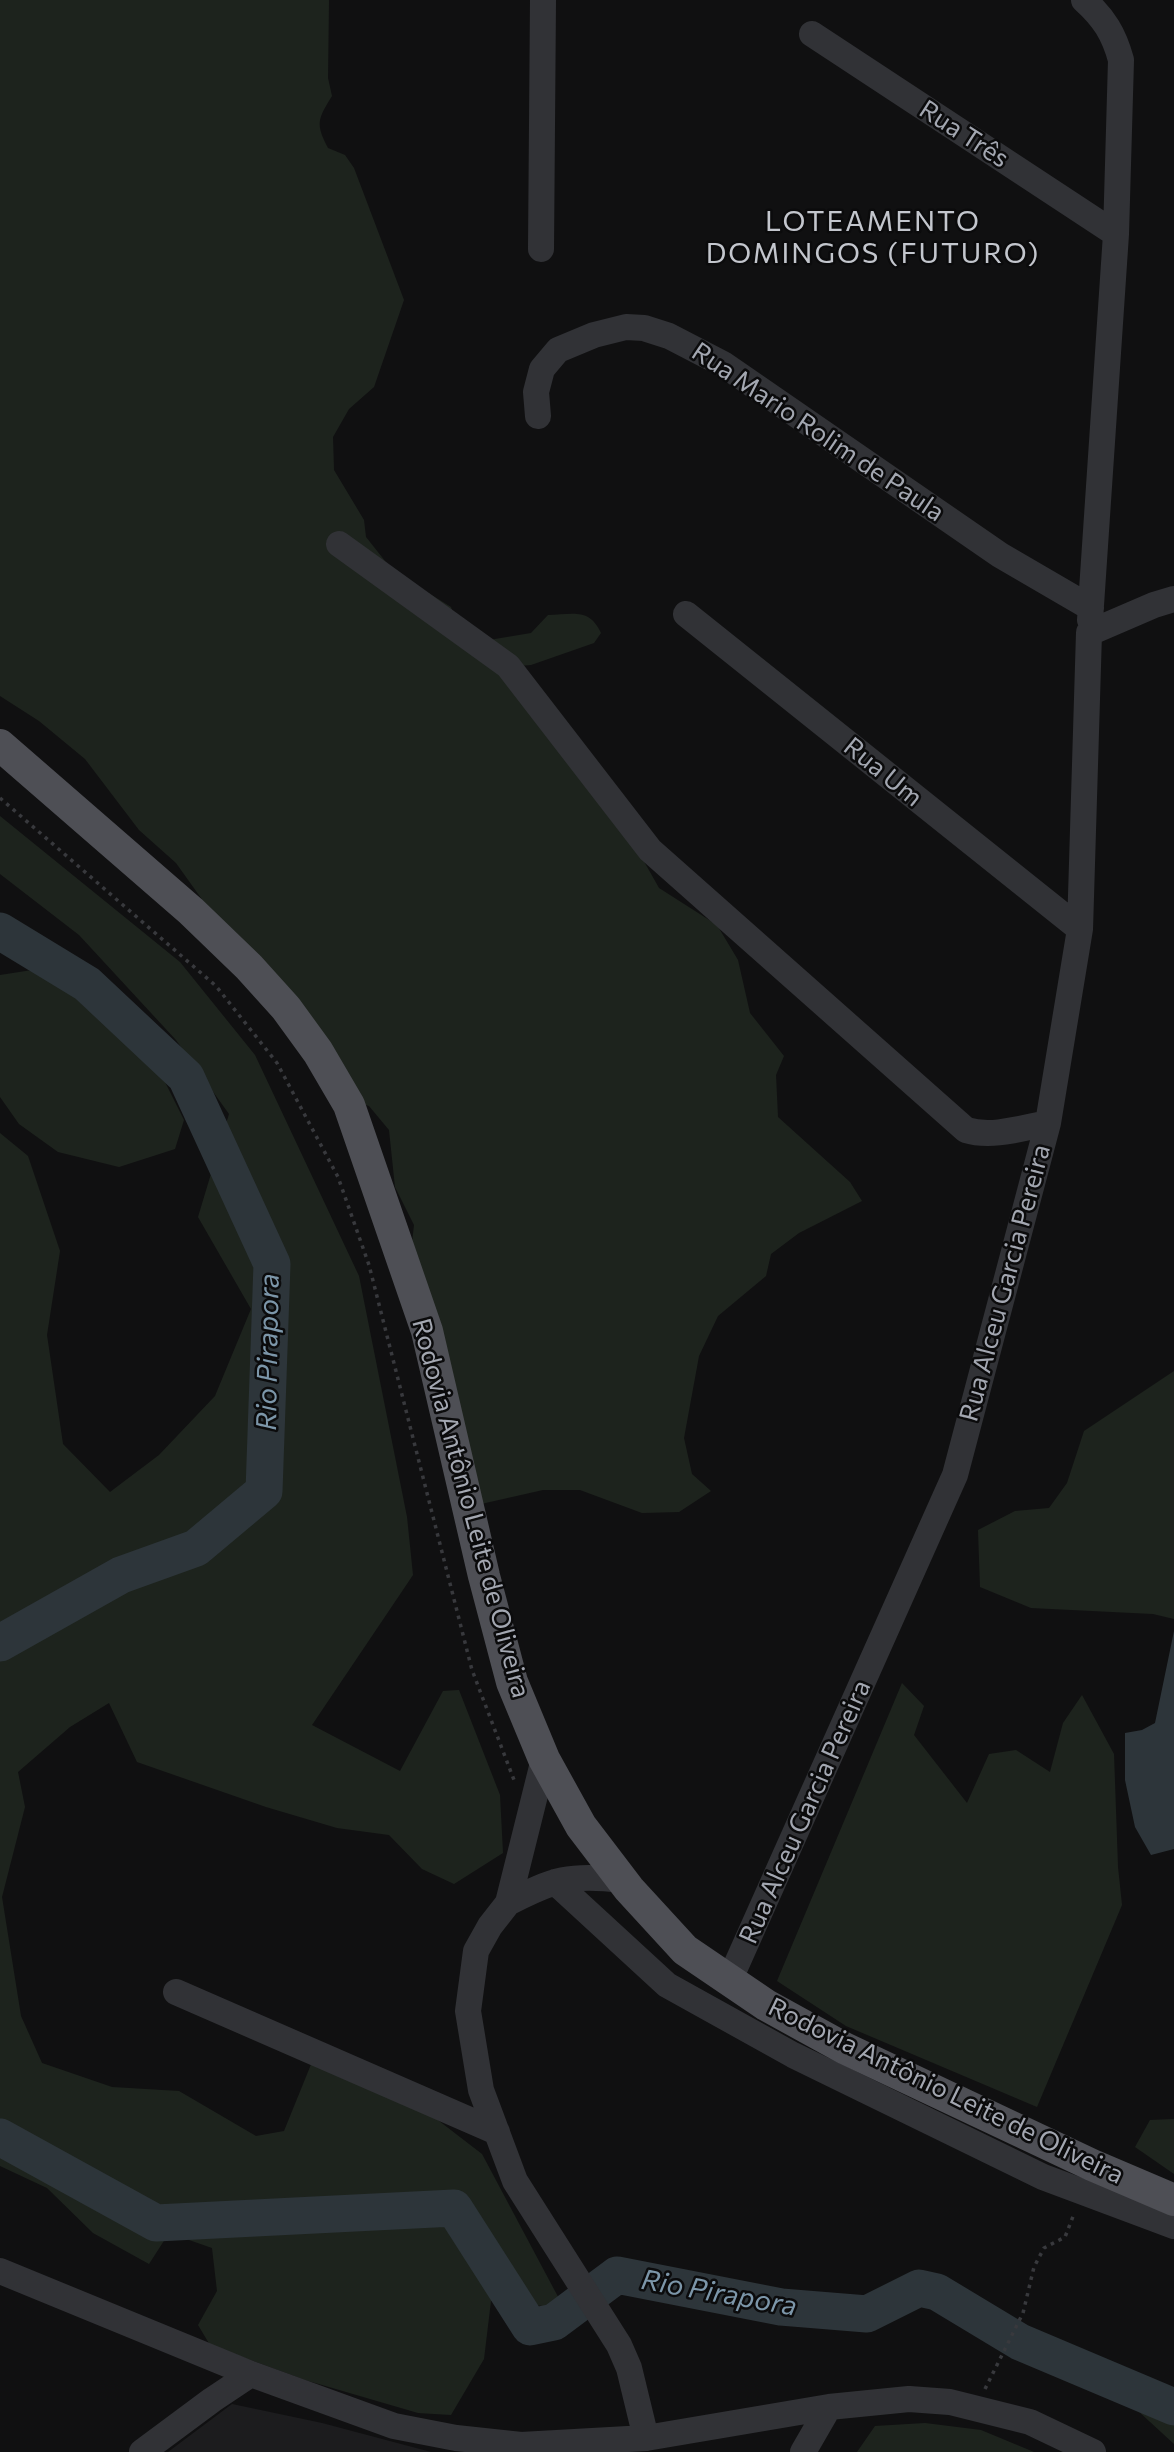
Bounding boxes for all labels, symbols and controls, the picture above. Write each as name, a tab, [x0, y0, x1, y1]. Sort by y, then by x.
street label: Rua Três	[913, 94, 1015, 174]
district label: LOTEAMENTO DOMINGOS (FUTURO)	[708, 205, 1038, 271]
street label: Rua Mario Rolim de Paula	[686, 336, 950, 528]
street label: Rua Um	[837, 731, 929, 813]
street label: Rua Alceu Garcia Pereira	[953, 1141, 1057, 1425]
water label: Rio Pirapora	[250, 1273, 286, 1431]
street label: Rodovia Antônio Leite de Oliveira	[405, 1315, 537, 1701]
street label: Rua Alceu Garcia Pereira	[733, 1675, 877, 1949]
street label: Rodovia Antônio Leite de Oliveira	[763, 1991, 1129, 2191]
water label: Rio Pirapora	[639, 2263, 799, 2323]

